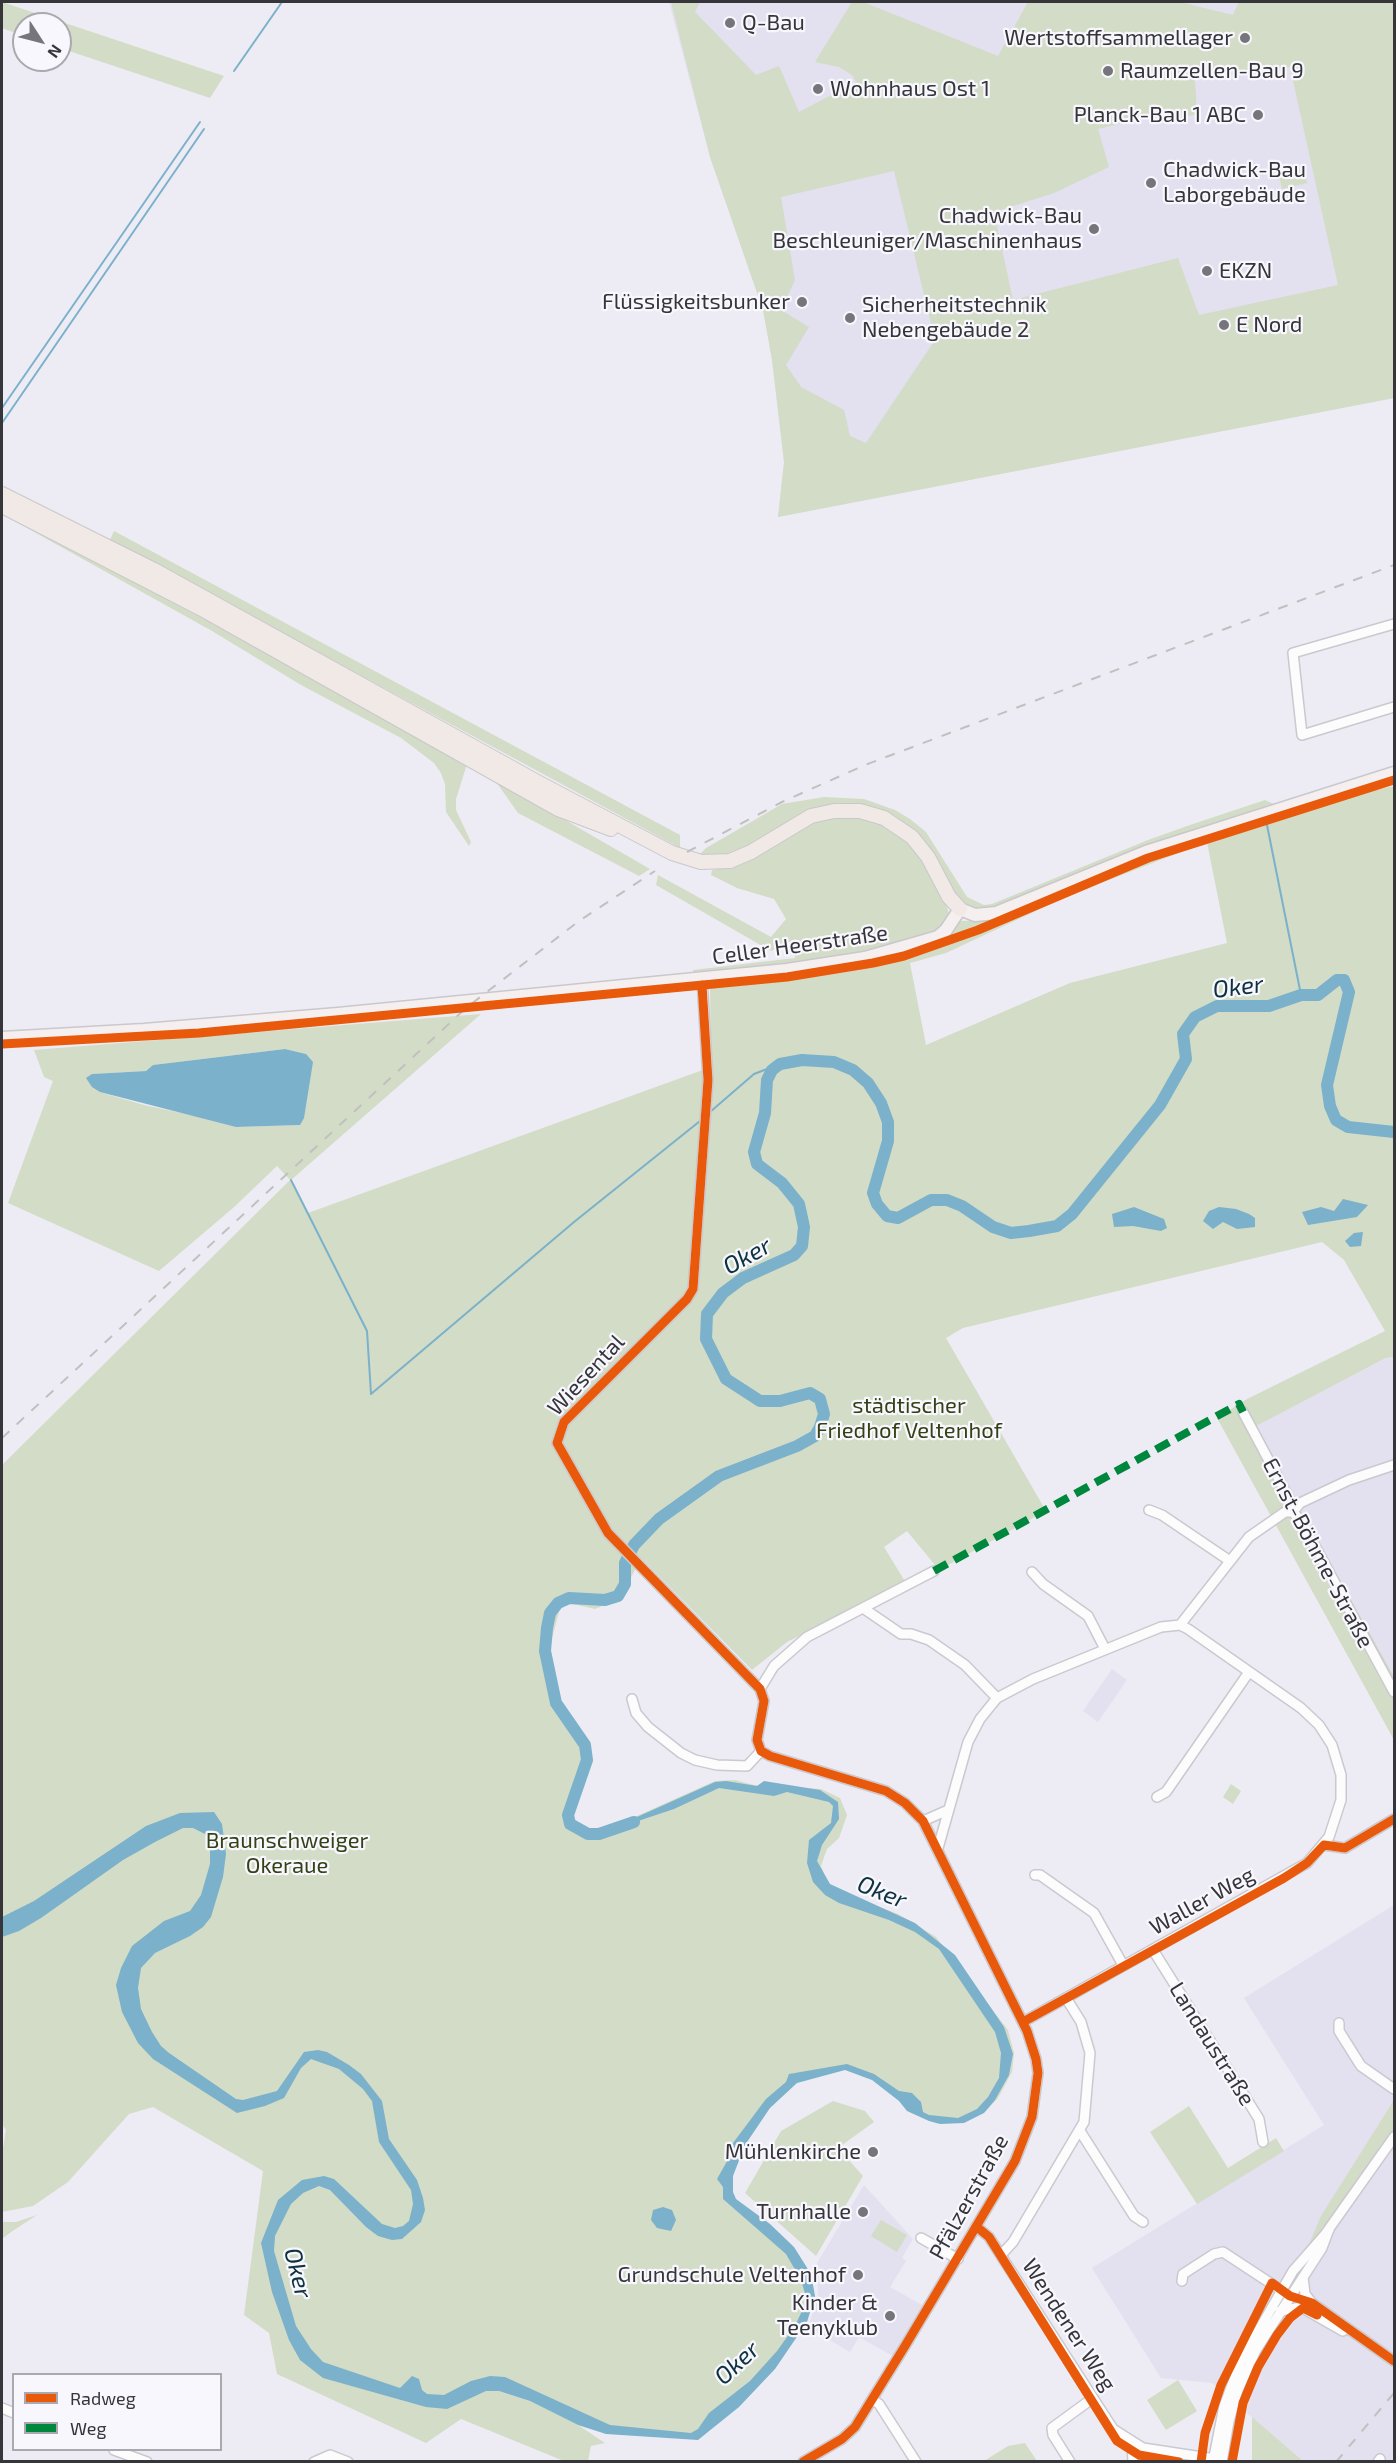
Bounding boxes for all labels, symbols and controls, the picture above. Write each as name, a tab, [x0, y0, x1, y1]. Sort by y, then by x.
place label: Q-Bau	[742, 10, 805, 36]
north arrow	[12, 12, 72, 72]
marker: Q-Bau	[723, 16, 737, 30]
place label: Wertstoffsammellager	[1004, 25, 1233, 51]
marker: Wertstoffsammellager	[1238, 31, 1252, 45]
text: N	[44, 41, 66, 62]
place label: Raumzellen-Bau 9	[1120, 58, 1304, 84]
marker: Raumzellen-Bau 9	[1101, 64, 1115, 78]
place label: Wohnhaus Ost 1	[830, 76, 990, 102]
marker: Wohnhaus Ost 1	[811, 82, 825, 96]
place label: Planck-Bau 1 ABC	[1074, 102, 1246, 128]
marker: Planck-Bau 1 ABC	[1251, 108, 1265, 122]
place label: Chadwick-Bau Laborgebäude	[1163, 157, 1306, 208]
marker: Chadwick-Bau Laborgebäude	[1144, 176, 1158, 190]
place label: Chadwick-Bau Beschleuniger/Maschinenhaus	[772, 203, 1082, 254]
marker: Chadwick-Bau Beschleuniger/Maschinenhaus	[1087, 222, 1101, 236]
place label: EKZN	[1219, 258, 1272, 284]
marker: EKZN	[1200, 264, 1214, 278]
place label: Flüssigkeitsbunker	[602, 289, 790, 315]
place label: Sicherheitstechnik Nebengebäude 2	[862, 292, 1047, 344]
marker: Flüssigkeitsbunker	[795, 295, 809, 309]
marker: Sicherheitstechnik Nebengebäude 2	[843, 311, 857, 325]
place label: E Nord	[1236, 312, 1302, 338]
marker: E Nord	[1217, 318, 1231, 332]
street label: Celler Heerstraße	[710, 920, 890, 970]
water label: Oker	[1211, 970, 1265, 1004]
water label: Oker	[718, 1231, 776, 1281]
street label: Wiesental	[542, 1329, 630, 1421]
park label: städtischer Friedhof Veltenhof	[816, 1393, 1002, 1444]
street label: Ernst-Böhme-Straße	[1257, 1454, 1379, 1652]
park label: Braunschweiger Okeraue	[206, 1828, 368, 1880]
street label: Waller Weg	[1145, 1861, 1259, 1941]
water label: Oker	[853, 1869, 911, 1915]
street label: Landaustraße	[1164, 1977, 1260, 2111]
street label: Pfälzerstraße	[924, 2130, 1014, 2264]
place label: Mühlenkirche	[725, 2139, 861, 2165]
marker: Mühlenkirche	[866, 2145, 880, 2159]
place label: Turnhalle	[756, 2199, 851, 2225]
marker: Turnhalle	[856, 2205, 870, 2219]
water label: Oker	[278, 2245, 318, 2301]
street label: Wendener Weg	[1016, 2254, 1122, 2396]
place label: Grundschule Veltenhof	[618, 2262, 846, 2288]
marker: Grundschule Veltenhof	[851, 2268, 865, 2282]
place label: Kinder & Teenyklub	[777, 2290, 878, 2342]
marker: Kinder & Teenyklub	[883, 2309, 897, 2323]
water label: Oker	[709, 2335, 765, 2391]
legend	[12, 2373, 222, 2451]
text: Radweg	[70, 2387, 136, 2409]
text: Weg	[70, 2417, 106, 2439]

